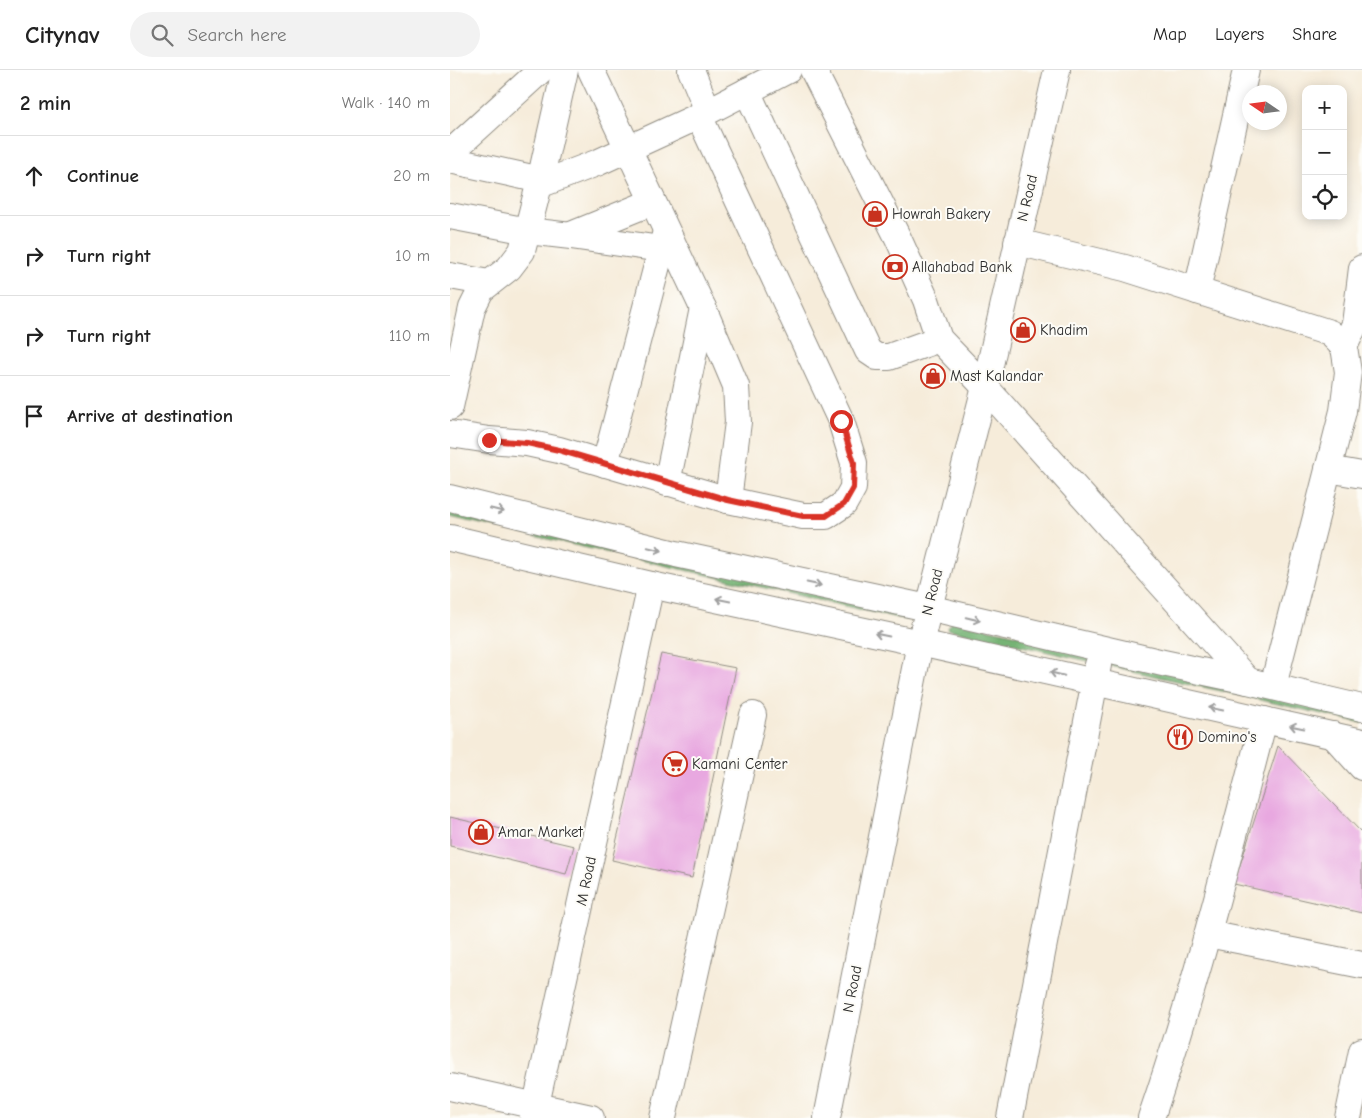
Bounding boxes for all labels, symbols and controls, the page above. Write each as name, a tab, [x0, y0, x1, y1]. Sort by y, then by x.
search box	[130, 12, 480, 57]
text: Citynav	[25, 21, 100, 49]
icon: search	[148, 21, 176, 49]
text: Search here	[188, 24, 286, 46]
text: Map	[1153, 24, 1187, 45]
text: Layers	[1215, 24, 1264, 45]
text: Share	[1292, 24, 1337, 45]
north arrow	[1242, 85, 1287, 130]
map controls	[1302, 85, 1347, 220]
button: +	[1302, 85, 1347, 130]
text: 2 min	[20, 91, 71, 115]
text: Walk · 140 m	[342, 94, 430, 112]
button: −	[1302, 130, 1347, 175]
icon: ahead	[20, 162, 48, 190]
text: Continue	[67, 165, 139, 187]
text: 20 m	[393, 167, 430, 185]
street label: N Road	[1013, 173, 1041, 223]
button: locate	[1302, 175, 1347, 220]
shop icon: Howrah Bakery	[862, 201, 888, 227]
place label: Howrah Bakery	[892, 205, 991, 223]
icon: right	[20, 242, 48, 270]
text: Turn right	[67, 245, 151, 267]
text: 10 m	[395, 247, 430, 265]
bank icon: Allahabad Bank	[882, 254, 908, 280]
place label: Allahabad Bank	[912, 258, 1013, 276]
shop icon: Khadim	[1010, 317, 1036, 343]
place label: Khadim	[1040, 321, 1088, 339]
icon: right	[20, 322, 48, 350]
text: Turn right	[67, 325, 151, 347]
text: 110 m	[389, 327, 430, 345]
shop icon: Mast Kalandar	[920, 363, 946, 389]
place label: Mast Kalandar	[950, 367, 1043, 385]
icon: arrive	[20, 402, 48, 430]
text: Arrive at destination	[67, 405, 233, 427]
route start	[830, 410, 853, 433]
route end	[478, 429, 501, 452]
one-way arrow	[489, 506, 505, 515]
one-way arrow	[647, 545, 663, 554]
street label: N Road	[918, 567, 946, 617]
one-way arrow	[805, 580, 821, 589]
one-way arrow	[715, 595, 731, 605]
one-way arrow	[964, 615, 980, 624]
one-way arrow	[874, 630, 890, 639]
one-way arrow	[1050, 669, 1066, 678]
one-way arrow	[1209, 704, 1225, 713]
one-way arrow	[1290, 722, 1306, 731]
restaurant icon: Domino's	[1167, 724, 1193, 750]
place label: Domino's	[1198, 728, 1257, 746]
supermarket icon: Kamani Center	[662, 751, 688, 777]
place label: Kamani Center	[692, 755, 787, 773]
shop icon: Amar Market	[468, 819, 494, 845]
place label: Amar Market	[498, 823, 584, 841]
street label: M Road	[572, 855, 600, 907]
street label: N Road	[839, 964, 865, 1014]

